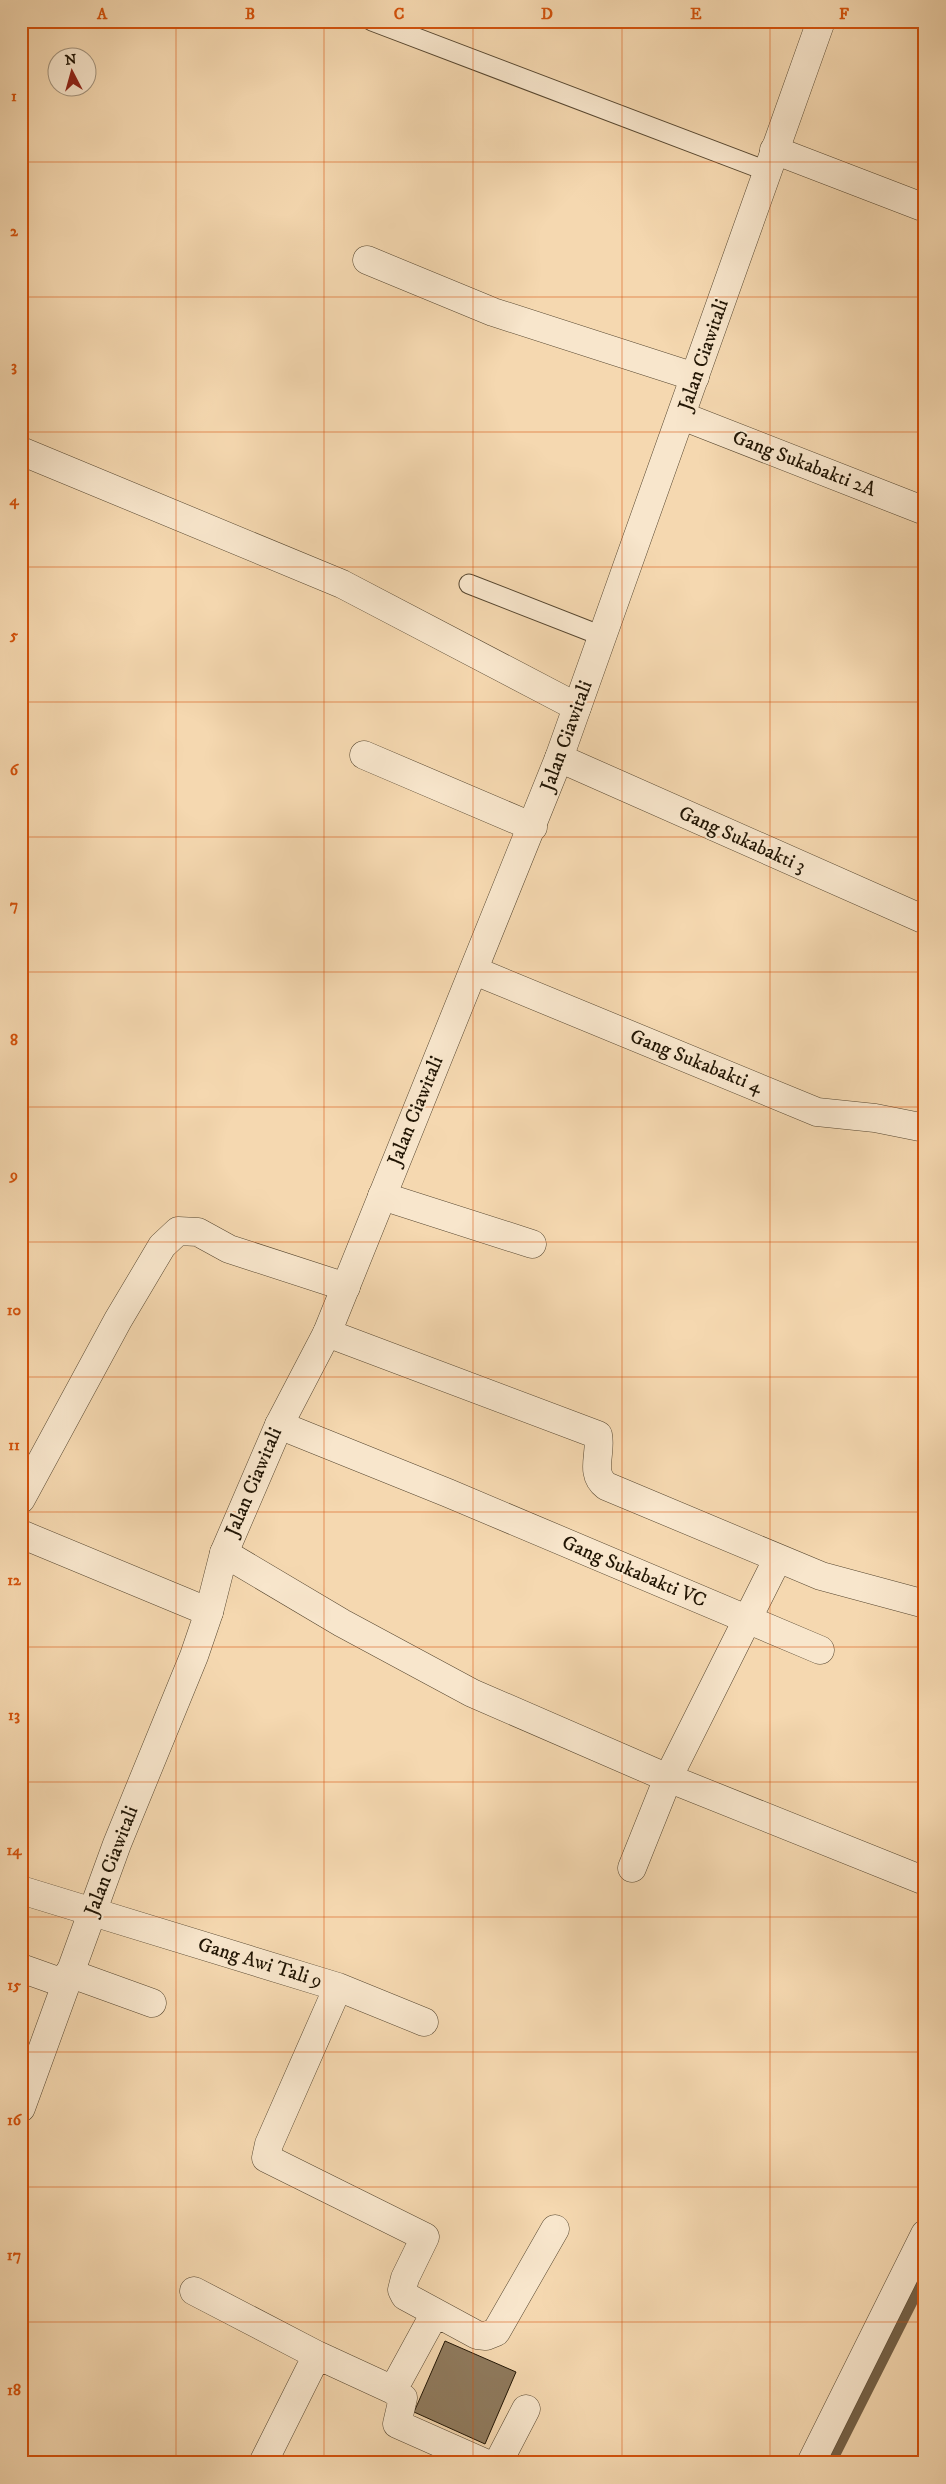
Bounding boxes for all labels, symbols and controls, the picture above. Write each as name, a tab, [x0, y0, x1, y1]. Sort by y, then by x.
text: A	[96, 4, 108, 24]
text: B	[245, 4, 255, 24]
text: C	[394, 4, 404, 24]
text: D	[541, 4, 553, 24]
text: E	[690, 4, 702, 24]
text: F	[839, 4, 849, 24]
north arrow	[48, 48, 98, 98]
text: N	[64, 50, 78, 70]
text: 1	[11, 86, 17, 106]
text: 2	[10, 221, 19, 241]
street label: Jalan Ciawitali	[673, 296, 735, 416]
text: 3	[11, 356, 17, 376]
street label: Gang Sukabakti 2A	[729, 425, 879, 503]
text: 4	[8, 490, 19, 510]
text: 5	[9, 625, 18, 645]
street label: Jalan Ciawitali	[535, 677, 599, 797]
text: 6	[10, 760, 20, 780]
street label: Gang Sukabakti 3	[675, 801, 809, 879]
text: 7	[10, 895, 18, 915]
street label: Gang Sukabakti 4	[626, 1024, 766, 1100]
text: 8	[10, 1030, 18, 1050]
street label: Jalan Ciawitali	[382, 1053, 449, 1171]
text: 9	[9, 1165, 18, 1185]
text: 10	[7, 1300, 22, 1320]
street label: Jalan Ciawitali	[219, 1424, 288, 1542]
text: 11	[8, 1435, 20, 1455]
street label: Gang Sukabakti VC	[558, 1530, 710, 1614]
text: 12	[7, 1570, 22, 1590]
text: 13	[8, 1705, 20, 1725]
street label: Jalan Ciawitali	[79, 1802, 144, 1922]
text: 14	[6, 1840, 22, 1860]
street label: Gang Awi Tali 9	[195, 1932, 325, 1994]
text: 15	[7, 1975, 21, 1995]
text: 16	[7, 2110, 23, 2130]
text: 17	[7, 2245, 21, 2265]
text: 18	[7, 2380, 21, 2400]

